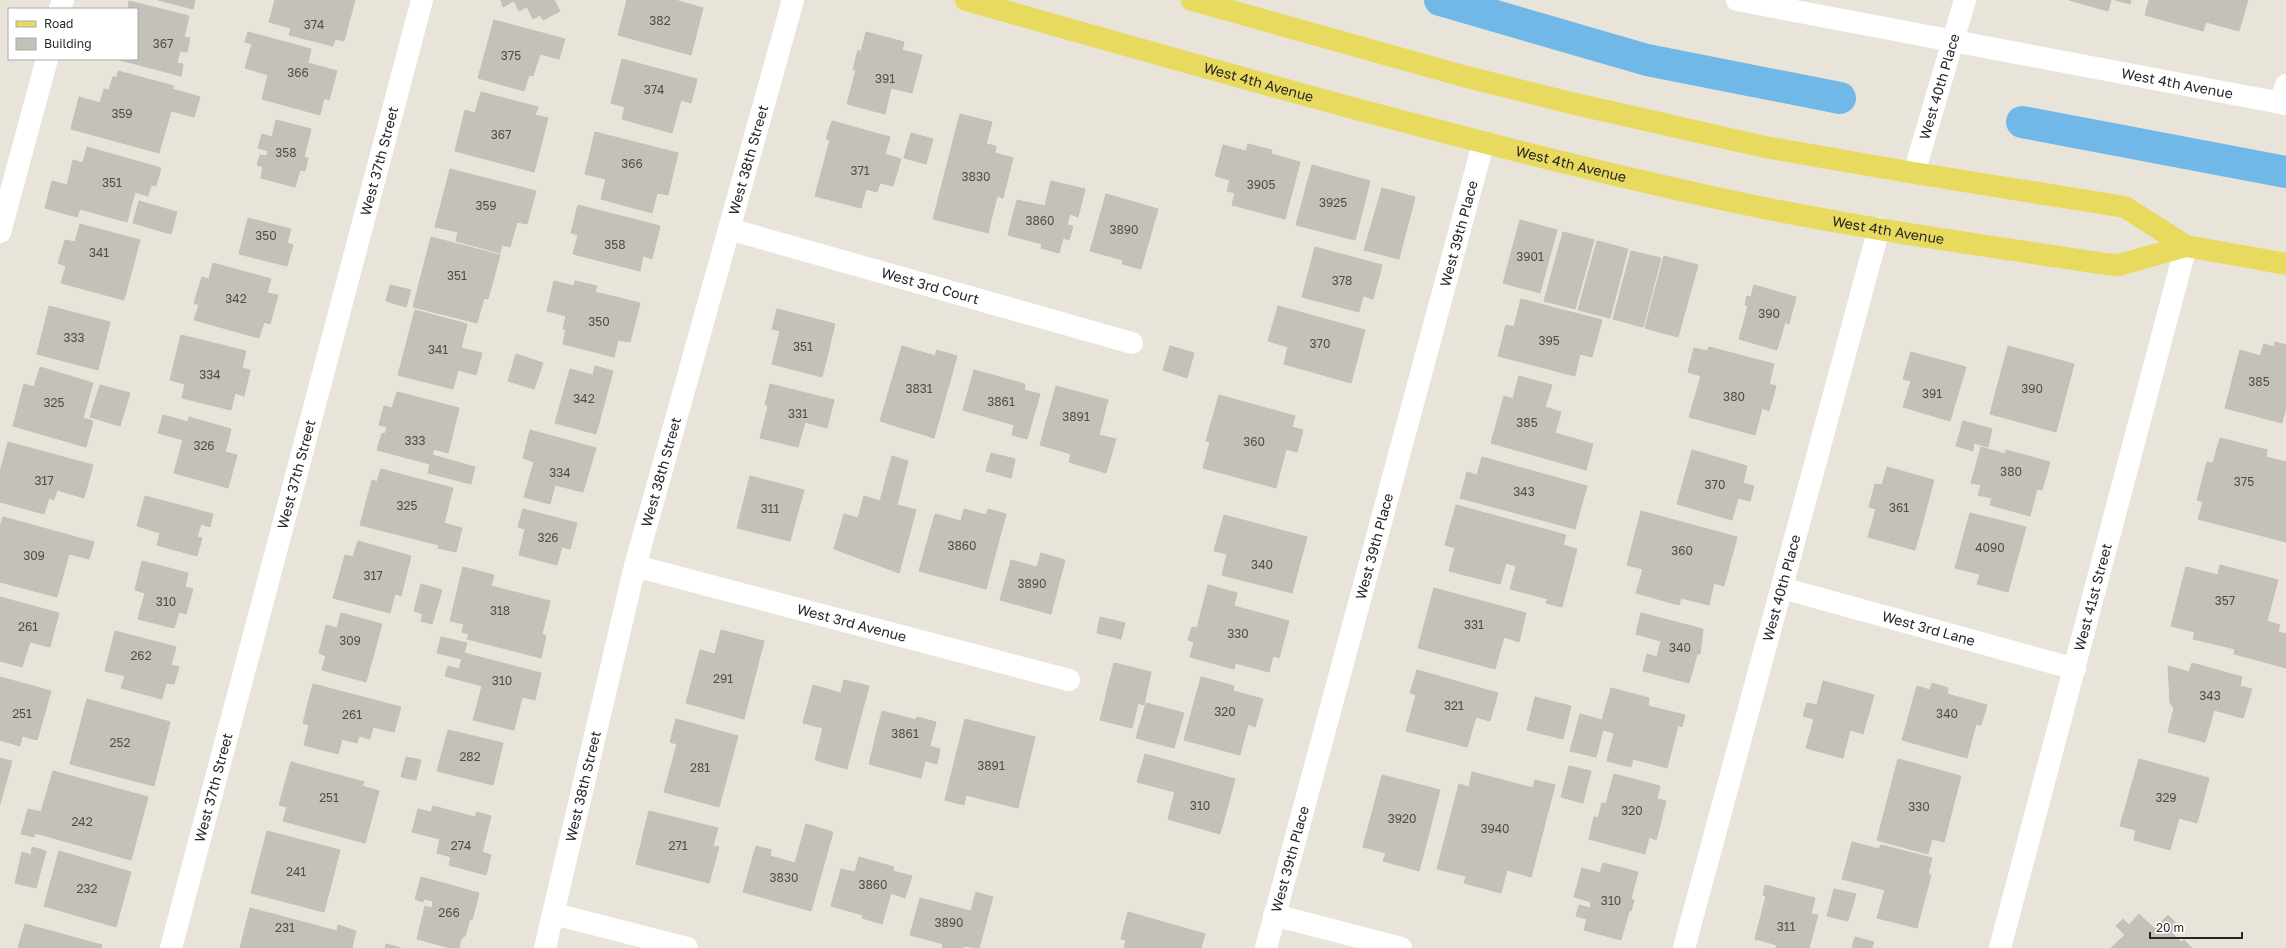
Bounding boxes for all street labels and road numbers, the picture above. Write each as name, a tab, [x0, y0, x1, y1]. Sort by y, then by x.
street label: West 40th Place	[1915, 31, 1963, 142]
street label: West 4th Avenue	[1202, 58, 1316, 105]
street label: West 4th Avenue	[2120, 64, 2235, 102]
street label: West 38th Street	[724, 103, 771, 217]
street label: West 37th Street	[356, 104, 401, 217]
street label: West 4th Avenue	[1514, 142, 1628, 185]
street label: West 39th Place	[1436, 178, 1481, 288]
street label: West 4th Avenue	[1831, 212, 1945, 247]
street label: West 3rd Court	[879, 263, 981, 307]
street label: West 38th Street	[637, 415, 684, 529]
street label: West 37th Street	[273, 418, 319, 531]
street label: West 39th Place	[1351, 491, 1396, 601]
street label: West 40th Place	[1758, 533, 1804, 643]
street label: West 41st Street	[2070, 541, 2115, 653]
street label: West 3rd Avenue	[795, 600, 908, 645]
street label: West 3rd Lane	[1880, 607, 1977, 649]
street label: West 38th Street	[561, 729, 604, 844]
street label: West 37th Street	[190, 731, 236, 844]
street label: West 39th Place	[1267, 804, 1312, 914]

